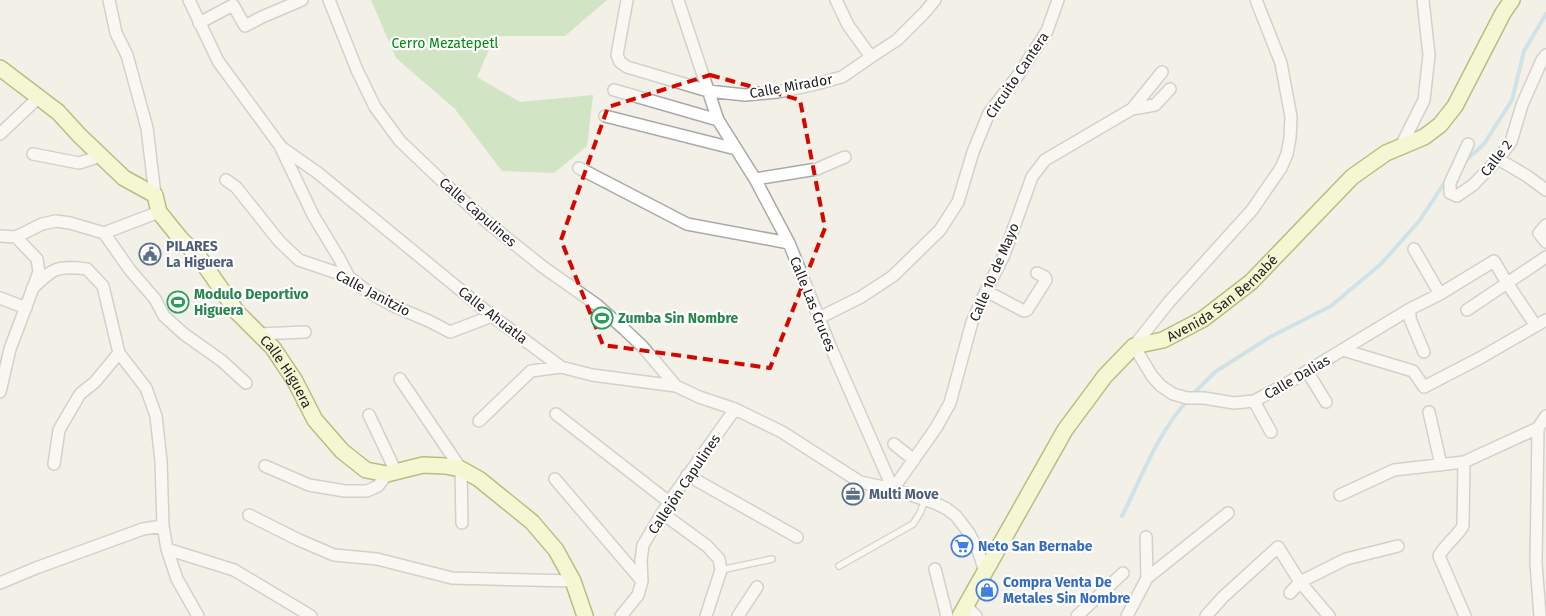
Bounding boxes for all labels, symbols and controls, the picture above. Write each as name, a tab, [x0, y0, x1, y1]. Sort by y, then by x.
street label: Circuito Cantera	[982, 29, 1053, 122]
park label: Cerro Mezatepetl	[392, 35, 498, 52]
street label: Calle Mirador	[748, 71, 834, 102]
street label: Calle 2	[1477, 137, 1516, 180]
street label: Calle Capulines	[436, 174, 520, 251]
street label: Calle 10 de Mayo	[966, 220, 1023, 324]
place label: PILARES La Higuera	[166, 238, 234, 271]
public building icon: PILARES La Higuera	[138, 242, 162, 266]
street label: Avenida San Bernabé	[1164, 252, 1281, 345]
street label: Calle Las Cruces	[786, 254, 840, 355]
street label: Calle Janitzio	[333, 267, 413, 320]
street label: Calle Ahuatla	[455, 283, 531, 348]
place label: Modulo Deportivo Higuera	[194, 286, 309, 319]
sports icon: Modulo Deportivo Higuera	[166, 290, 190, 314]
sports icon: Zumba Sin Nombre	[590, 306, 614, 330]
place label: Zumba Sin Nombre	[618, 310, 739, 327]
street label: Calle Higuera	[256, 332, 315, 411]
street label: Calle Dalias	[1261, 352, 1334, 403]
street label: Callejón Capulines	[645, 431, 724, 538]
office icon: Multi Move	[841, 482, 865, 506]
place label: Multi Move	[869, 486, 939, 503]
supermarket icon: Neto San Bernabe	[950, 534, 974, 558]
place label: Neto San Bernabe	[978, 538, 1093, 555]
place label: Compra Venta De Metales Sin Nombre	[1003, 574, 1131, 607]
shop icon: Compra Venta De Metales Sin Nombre	[975, 578, 999, 602]

